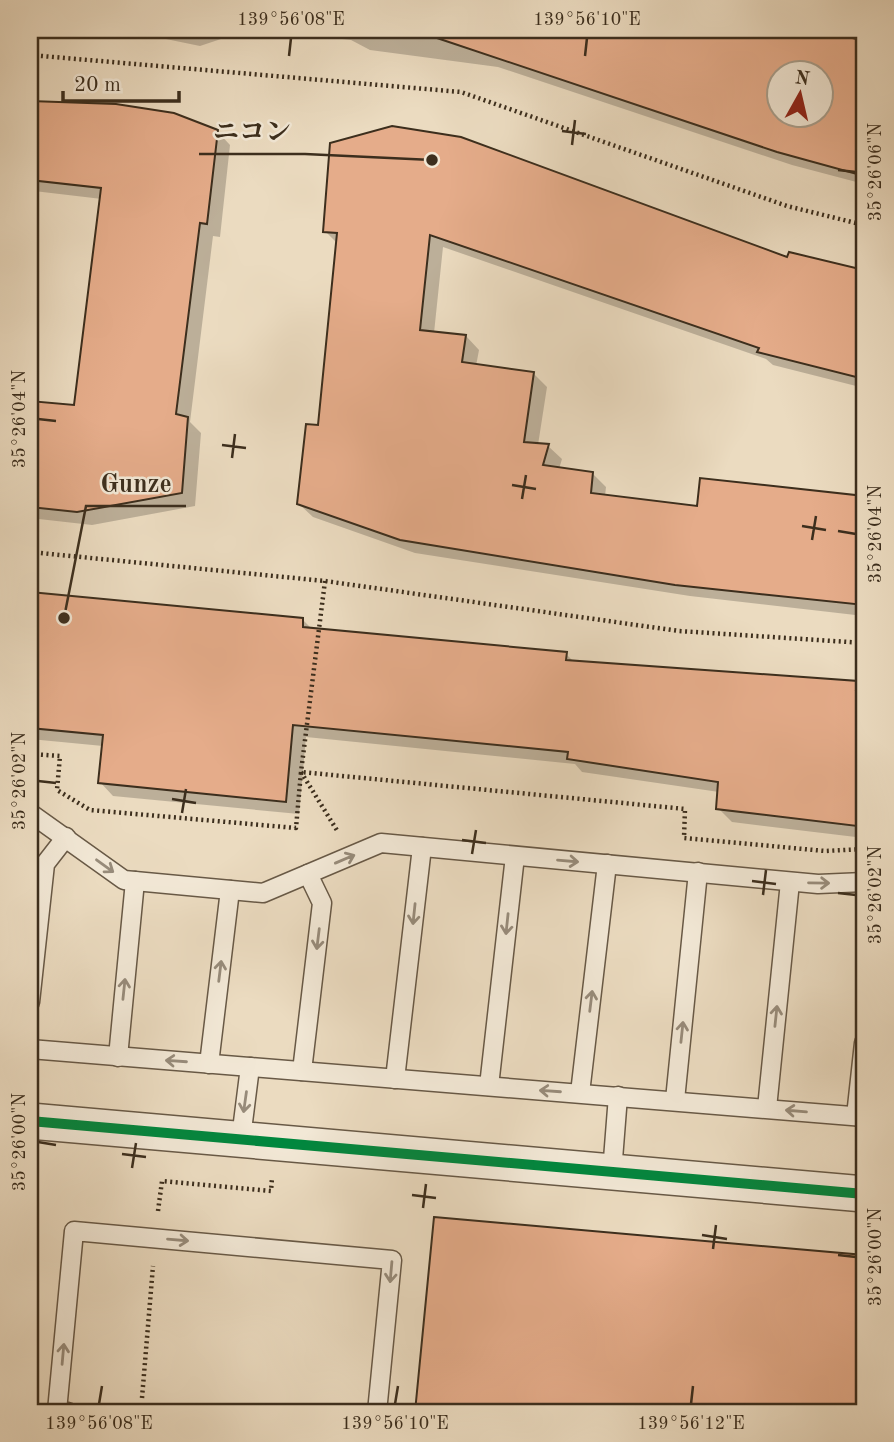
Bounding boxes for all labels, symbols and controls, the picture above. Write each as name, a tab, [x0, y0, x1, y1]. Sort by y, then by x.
text: 139°56'08"E	[237, 11, 345, 29]
text: 139°56'10"E	[533, 11, 641, 29]
scale bar	[63, 60, 178, 104]
north arrow	[764, 60, 834, 130]
text: N	[794, 69, 811, 90]
text: 20 m	[74, 75, 121, 96]
callout: ニコン	[199, 107, 305, 154]
text: ニコン	[213, 120, 291, 146]
text: 35°26'06"N	[867, 123, 885, 221]
text: 35°26'04"N	[11, 370, 29, 468]
callout: Gunze	[86, 459, 186, 506]
text: Gunze	[100, 472, 172, 498]
text: 35°26'04"N	[867, 485, 885, 583]
text: 35°26'02"N	[11, 732, 29, 830]
text: 35°26'02"N	[867, 846, 885, 944]
one-way arrow	[334, 851, 355, 864]
one-way arrow	[556, 855, 579, 868]
one-way arrow	[95, 859, 114, 873]
one-way arrow	[807, 877, 830, 890]
one-way arrow	[407, 903, 420, 925]
one-way arrow	[500, 912, 513, 934]
one-way arrow	[311, 927, 324, 950]
one-way arrow	[214, 961, 227, 983]
one-way arrow	[118, 978, 131, 1000]
one-way arrow	[585, 990, 598, 1013]
one-way arrow	[770, 1005, 783, 1028]
one-way arrow	[676, 1022, 689, 1044]
one-way arrow	[166, 1054, 188, 1067]
one-way arrow	[539, 1084, 562, 1097]
one-way arrow	[239, 1091, 252, 1113]
text: 35°26'00"N	[11, 1093, 29, 1191]
one-way arrow	[785, 1104, 808, 1117]
text: 35°26'00"N	[867, 1208, 885, 1306]
one-way arrow	[166, 1234, 189, 1247]
one-way arrow	[384, 1260, 397, 1283]
one-way arrow	[57, 1343, 70, 1365]
text: 139°56'08"E	[45, 1415, 153, 1433]
text: 139°56'10"E	[341, 1415, 449, 1433]
text: 139°56'12"E	[637, 1415, 745, 1433]

